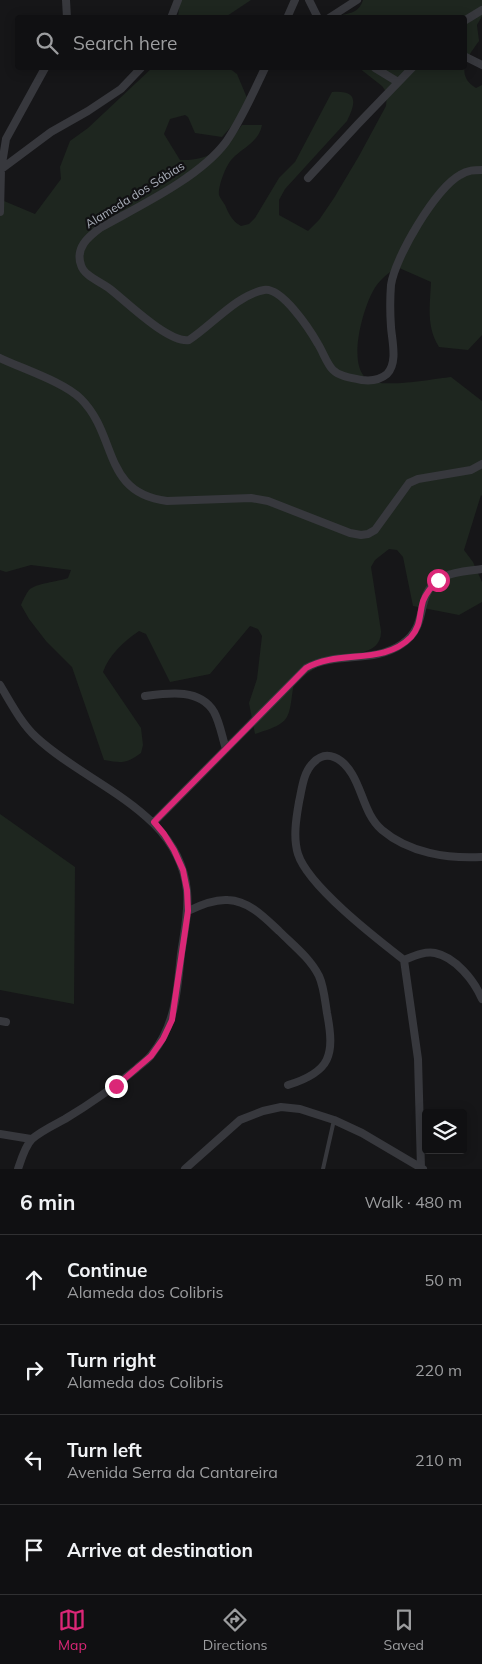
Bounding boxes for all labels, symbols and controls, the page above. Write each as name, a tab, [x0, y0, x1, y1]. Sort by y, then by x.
search box	[15, 15, 467, 70]
icon: search	[33, 29, 61, 57]
text: Search here	[73, 31, 177, 55]
street label: Alameda dos Sábias	[82, 158, 187, 231]
route start	[427, 569, 450, 592]
route end	[105, 1075, 128, 1098]
map controls	[422, 1109, 467, 1154]
button: layers	[422, 1109, 467, 1154]
text: 6 min	[20, 1189, 75, 1215]
text: Walk · 480 m	[364, 1192, 462, 1212]
text: Continue	[67, 1258, 147, 1282]
icon: ahead	[20, 1266, 48, 1294]
text: 50 m	[425, 1270, 462, 1290]
text: Alameda dos Colibris	[67, 1282, 223, 1302]
text: Turn right	[67, 1348, 156, 1372]
icon: right	[20, 1356, 48, 1384]
text: 220 m	[415, 1360, 462, 1380]
text: Alameda dos Colibris	[67, 1372, 223, 1392]
text: Turn left	[67, 1438, 142, 1462]
icon: left	[20, 1446, 48, 1474]
text: 210 m	[415, 1450, 462, 1470]
text: Avenida Serra da Cantareira	[67, 1462, 278, 1482]
icon: arrive	[20, 1536, 48, 1564]
text: Arrive at destination	[67, 1538, 253, 1562]
tab: Map	[58, 1606, 87, 1654]
tab: Directions	[203, 1606, 268, 1654]
tab: Saved	[384, 1606, 424, 1654]

